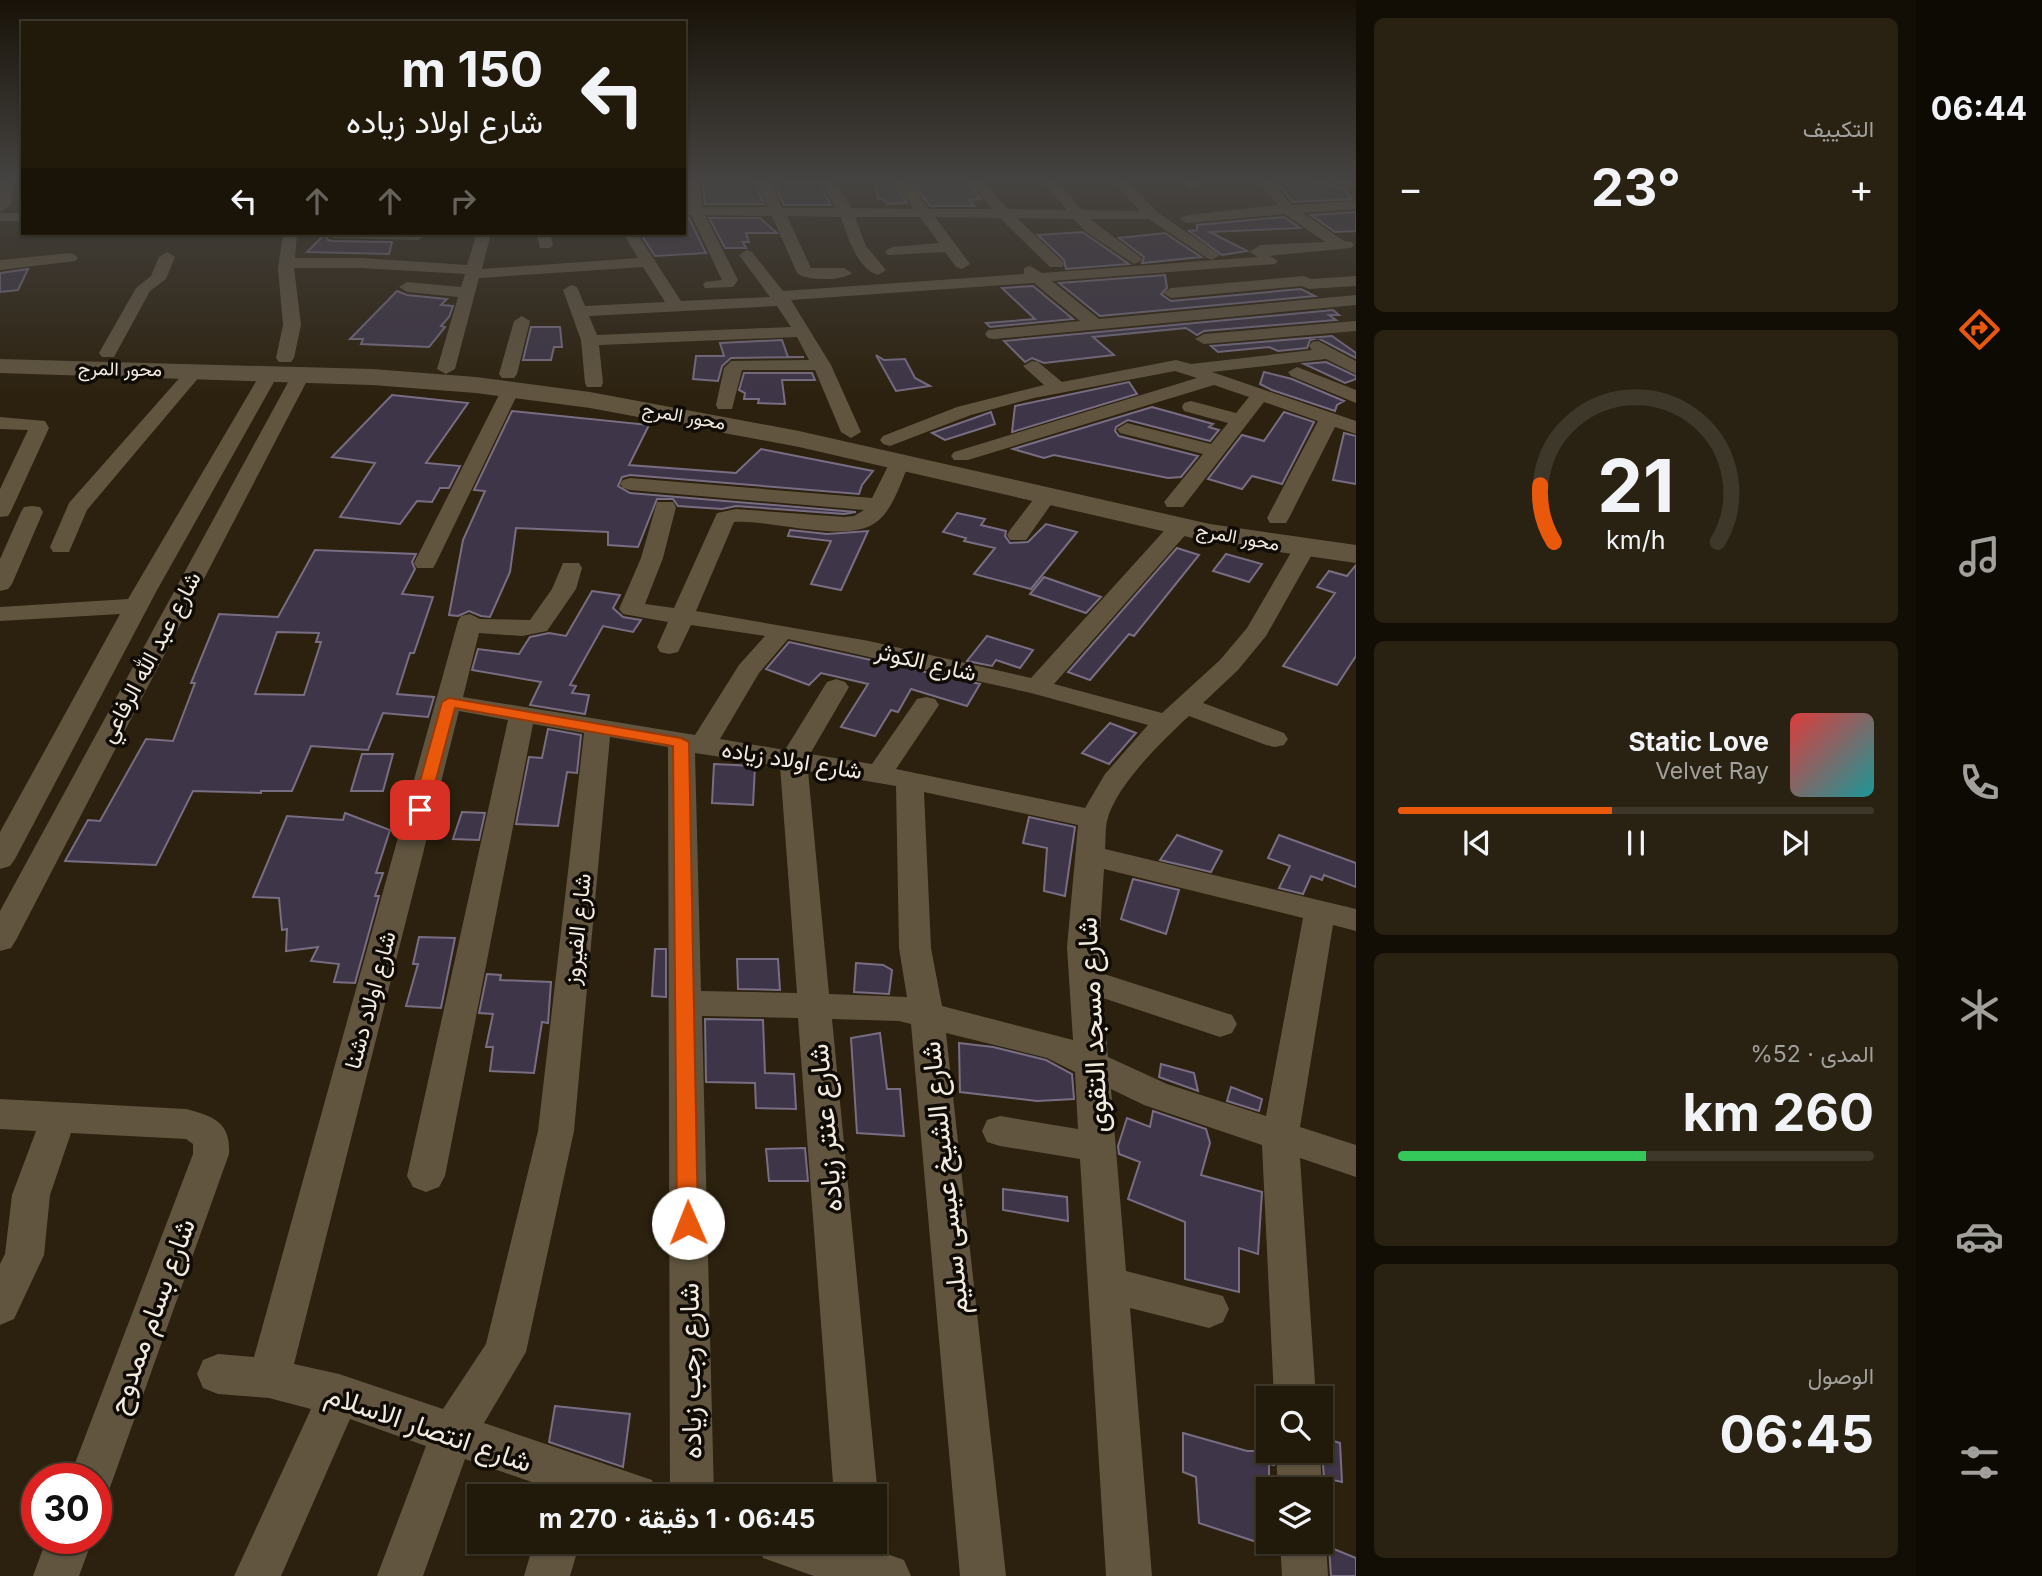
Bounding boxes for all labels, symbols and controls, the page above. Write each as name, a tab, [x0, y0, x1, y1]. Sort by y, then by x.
text: 150 m	[401, 40, 543, 99]
icon: left	[567, 49, 658, 140]
text: 06:44	[1931, 89, 2027, 128]
text: شارع اولاد زياده	[346, 102, 543, 141]
text: التكييف	[1803, 115, 1874, 143]
text: 23°	[1591, 156, 1681, 219]
text: −	[1398, 165, 1423, 211]
text: +	[1849, 165, 1874, 211]
icon: left	[225, 182, 263, 220]
icon: ahead	[298, 182, 336, 220]
icon: ahead	[371, 182, 409, 220]
icon: right	[444, 182, 482, 220]
icon: directions	[1955, 305, 2004, 354]
street label: محور المرج	[78, 357, 162, 382]
street label: محور المرج	[640, 397, 727, 436]
text: 21	[1597, 442, 1675, 531]
street label: محور المرج	[1194, 518, 1281, 557]
text: km/h	[1606, 525, 1666, 555]
icon: music	[1955, 532, 2004, 581]
street label: شارع عبد الله الرفاعي	[93, 567, 211, 750]
street label: شارع الكوثر	[871, 637, 979, 689]
text: Static Love	[1628, 726, 1769, 757]
street label: شارع اولاد زياده	[720, 735, 864, 787]
text: Velvet Ray	[1655, 757, 1769, 785]
icon: phone	[1955, 758, 2004, 807]
pin	[390, 780, 450, 840]
icon: arrive	[401, 791, 439, 829]
icon: previous	[1458, 824, 1496, 862]
icon: pause	[1617, 824, 1655, 862]
icon: next	[1776, 824, 1814, 862]
street label: شارع الفيروز	[557, 872, 599, 987]
street label: شارع مسجد التقوى	[1069, 916, 1117, 1134]
street label: شارع اولاد دشنا	[338, 928, 404, 1073]
icon: climate	[1955, 985, 2004, 1034]
street label: شارع الشيخ عيسى سليم	[913, 1039, 978, 1316]
text: المدى · 52%	[1750, 1040, 1874, 1068]
street label: شارع عنتر زياده	[801, 1042, 851, 1214]
text: 260 km	[1682, 1081, 1874, 1144]
position arrow	[651, 1186, 725, 1260]
icon: car	[1955, 1212, 2004, 1261]
street label: شارع بسام ممدوح	[100, 1214, 204, 1419]
street label: شارع رجب زياده	[671, 1283, 711, 1459]
text: الوصول	[1808, 1362, 1874, 1390]
street label: شارع انتصار الاسلام	[321, 1377, 536, 1481]
map controls	[1256, 1386, 1333, 1554]
button: search	[1256, 1386, 1333, 1463]
text: 06:45	[1719, 1403, 1874, 1466]
icon: filters	[1955, 1438, 2004, 1487]
speed limit sign: 30	[21, 1463, 112, 1554]
button: layers	[1256, 1477, 1333, 1554]
text: 06:45 · 1 دقيقة · 270 m	[539, 1503, 815, 1534]

